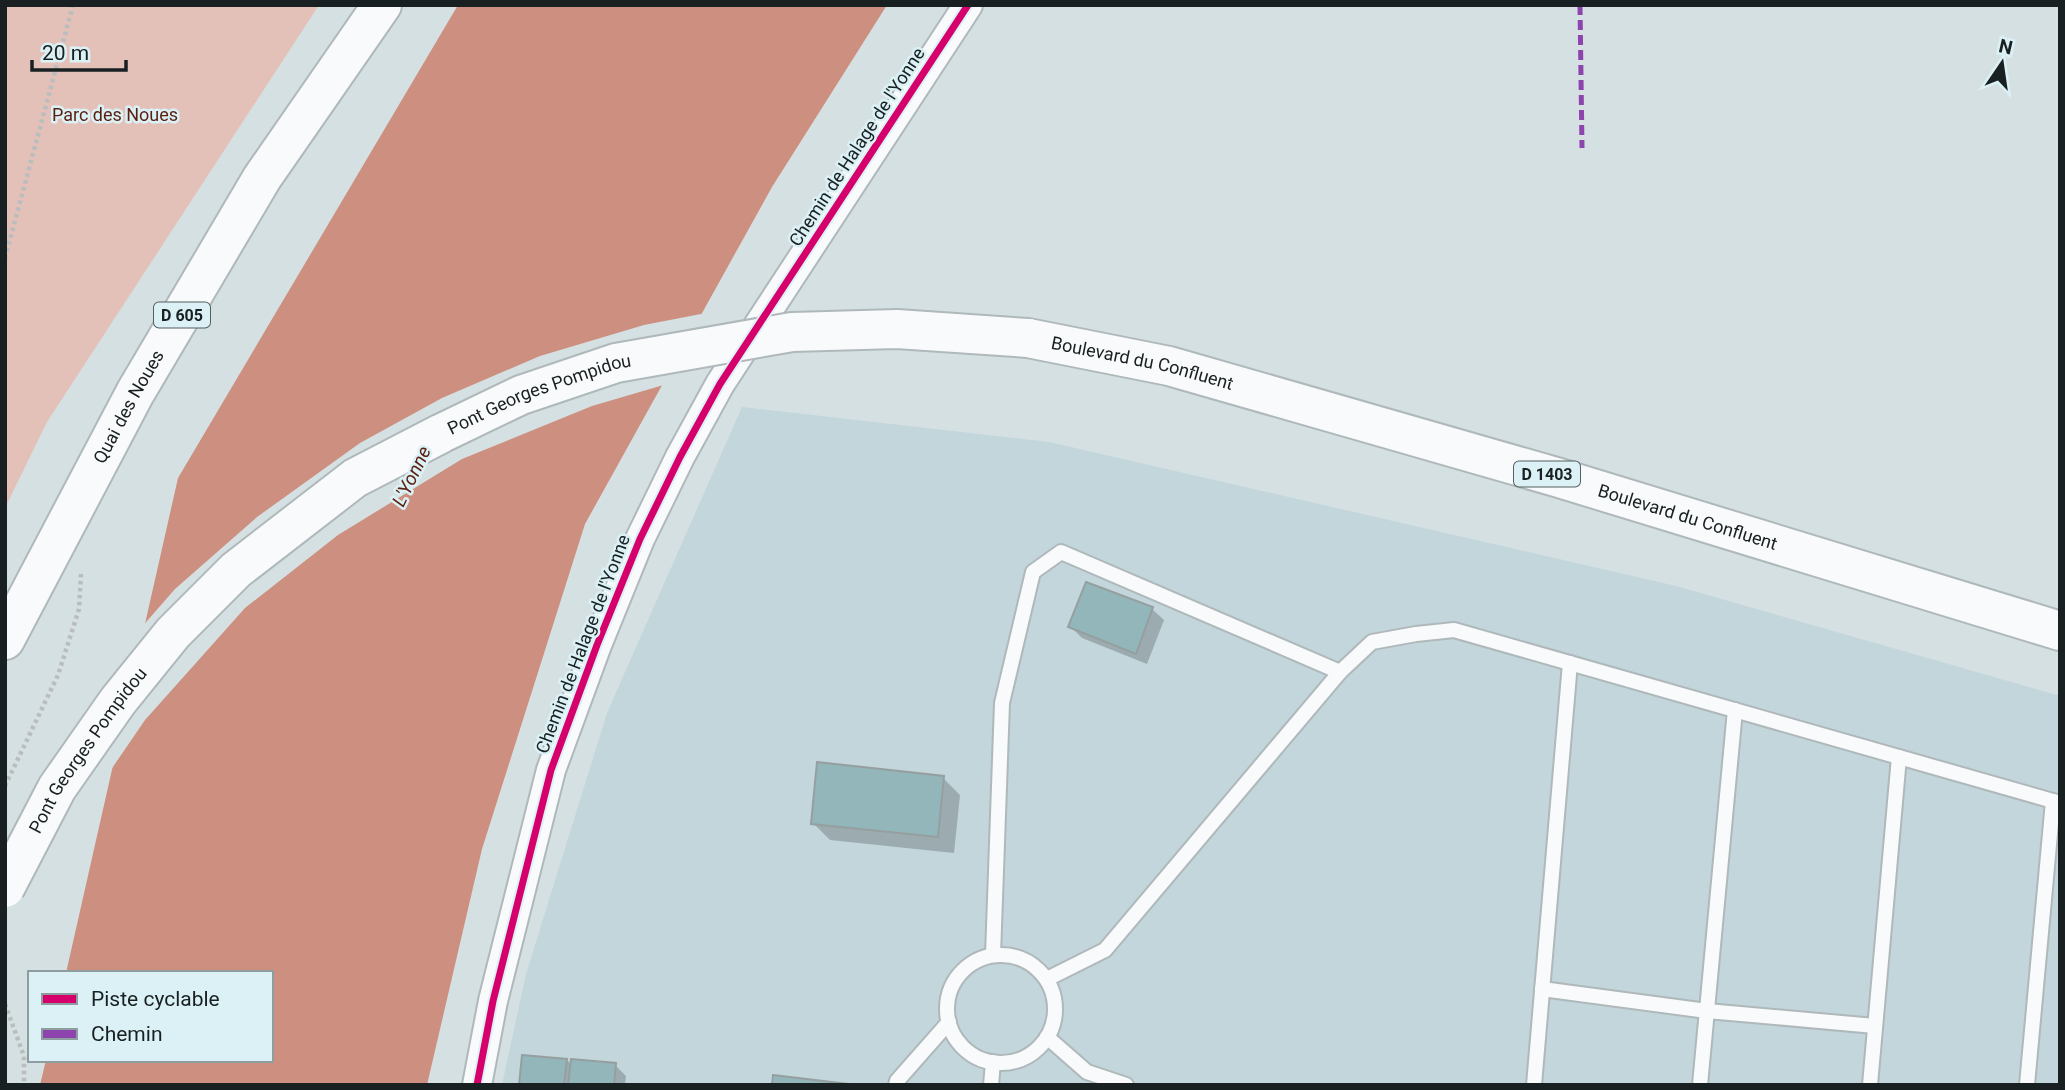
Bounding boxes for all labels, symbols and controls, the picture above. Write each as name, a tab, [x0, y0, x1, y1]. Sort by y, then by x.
scale bar	[32, 28, 126, 72]
north arrow	[1967, 28, 2037, 98]
text: N	[1997, 34, 2015, 60]
text: 20 m	[42, 41, 89, 65]
street label: Chemin de Halage de l'Yonne	[784, 44, 929, 250]
park label: Parc des Noues	[52, 104, 178, 125]
road number: D 605	[154, 302, 210, 328]
street label: Boulevard du Confluent	[1049, 332, 1236, 394]
street label: Quai des Noues	[89, 346, 168, 467]
street label: Pont Georges Pompidou	[444, 350, 632, 439]
water label: L'Yonne	[387, 442, 436, 510]
road number: D 1403	[1514, 461, 1580, 486]
street label: Boulevard du Confluent	[1596, 479, 1780, 554]
street label: Chemin de Halage de l'Yonne	[531, 532, 634, 756]
street label: Pont Georges Pompidou	[24, 663, 151, 836]
legend	[28, 971, 273, 1062]
text: Piste cyclable	[91, 987, 220, 1011]
text: Chemin	[91, 1022, 163, 1046]

